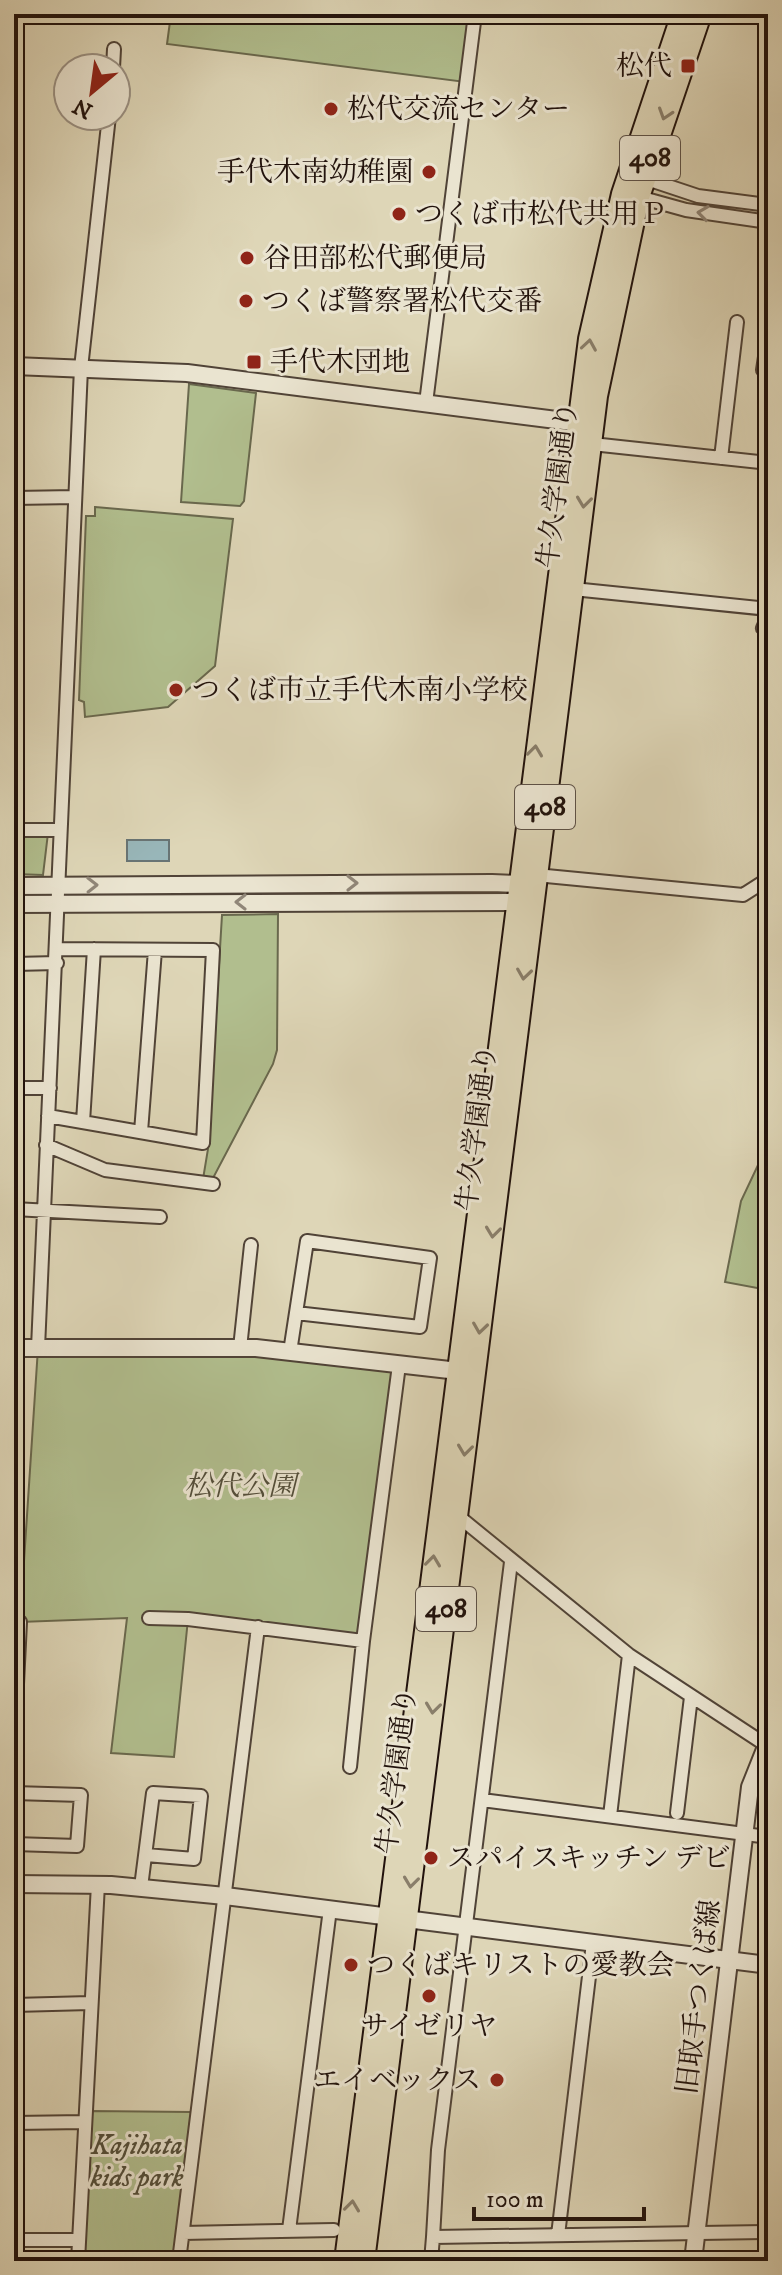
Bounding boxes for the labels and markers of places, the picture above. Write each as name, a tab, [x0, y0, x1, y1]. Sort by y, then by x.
place label: 松代	[616, 49, 672, 84]
marker: 松代	[679, 57, 697, 75]
place label: 松代交流センター	[347, 92, 570, 127]
marker: 松代交流センター	[322, 100, 340, 118]
place label: 手代木南幼稚園	[217, 155, 413, 190]
marker: 手代木南幼稚園	[420, 163, 438, 181]
place label: つくば市松代共用Ｐ	[415, 197, 667, 232]
marker: つくば市松代共用Ｐ	[390, 205, 408, 223]
place label: 谷田部松代郵便局	[263, 241, 487, 276]
marker: 谷田部松代郵便局	[238, 249, 256, 267]
place label: つくば警察署松代交番	[262, 284, 542, 319]
marker: つくば警察署松代交番	[237, 292, 255, 310]
place label: 手代木団地	[270, 345, 410, 380]
marker: 手代木団地	[245, 353, 263, 371]
place label: つくば市立手代木南小学校	[192, 673, 528, 708]
marker: つくば市立手代木南小学校	[167, 681, 185, 699]
place label: スパイスキッチン デビ	[447, 1841, 731, 1876]
marker: スパイスキッチン デビ	[422, 1849, 440, 1867]
place label: つくばキリストの愛教会	[367, 1948, 674, 1983]
marker: つくばキリストの愛教会	[342, 1956, 360, 1974]
marker: サイゼリヤ	[420, 1987, 438, 2005]
place label: サイゼリヤ	[361, 2009, 497, 2044]
place label: エイベックス	[313, 2063, 481, 2098]
marker: エイベックス	[488, 2071, 506, 2089]

